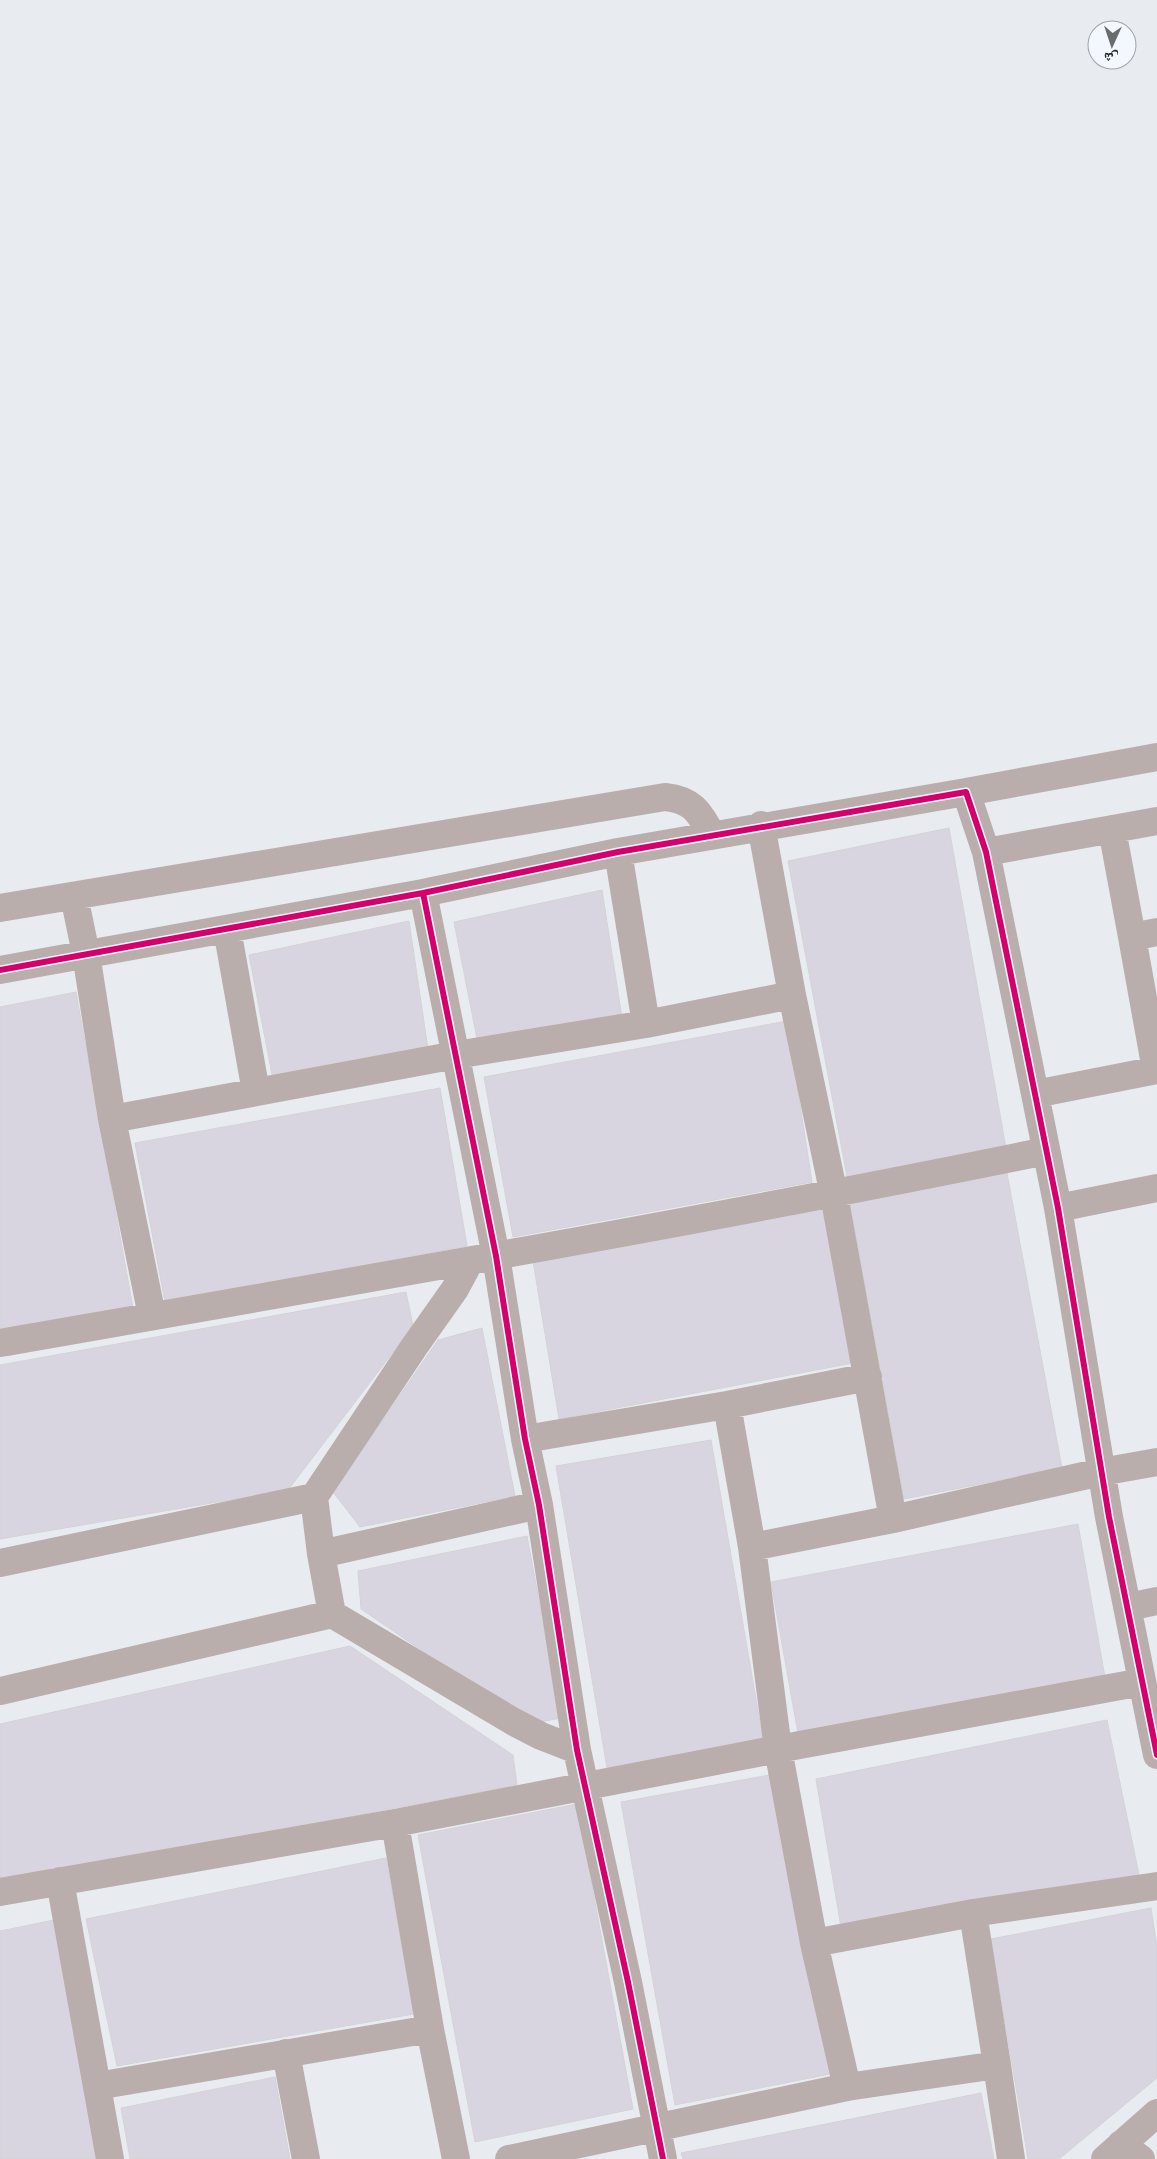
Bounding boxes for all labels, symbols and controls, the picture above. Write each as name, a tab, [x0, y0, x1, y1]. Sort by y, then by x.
north arrow	[1087, 20, 1137, 70]
text: ش	[1103, 49, 1119, 66]

